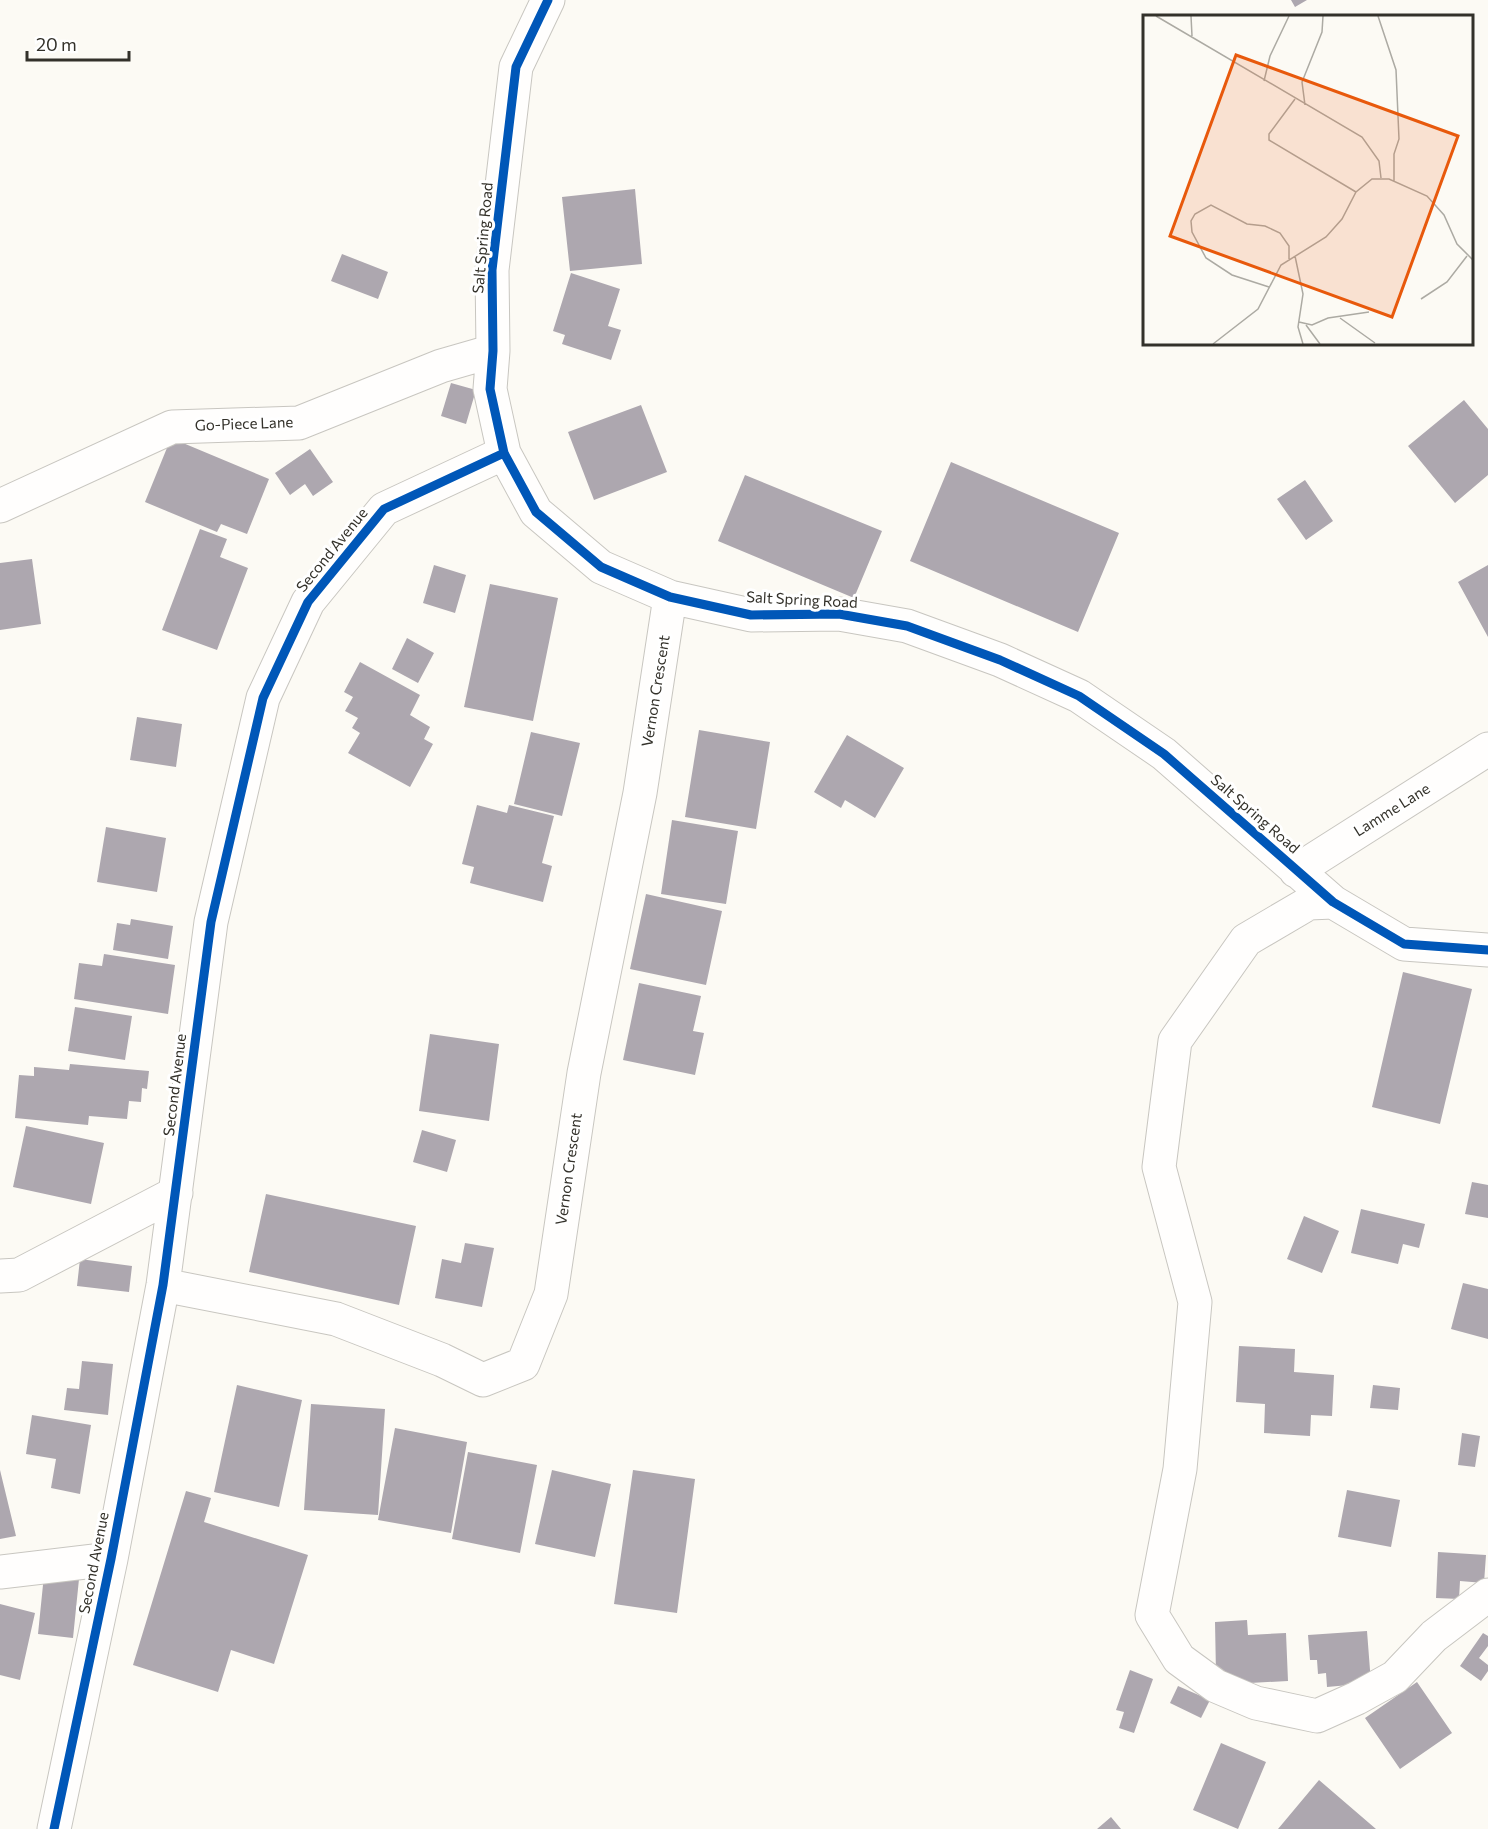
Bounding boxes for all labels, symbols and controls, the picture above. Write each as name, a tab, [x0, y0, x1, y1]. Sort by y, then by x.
inset map	[1143, 15, 1473, 345]
scale bar	[27, 24, 129, 62]
text: 20 m	[36, 33, 77, 55]
street label: Salt Spring Road	[468, 182, 496, 294]
street label: Go-Piece Lane	[194, 412, 294, 434]
street label: Second Avenue	[292, 504, 371, 595]
street label: Salt Spring Road	[746, 587, 858, 611]
street label: Vernon Crescent	[637, 634, 673, 748]
street label: Salt Spring Road	[1208, 770, 1304, 857]
street label: Lamme Lane	[1350, 779, 1433, 840]
street label: Second Avenue	[159, 1032, 189, 1137]
street label: Vernon Crescent	[551, 1112, 585, 1226]
street label: Second Avenue	[74, 1510, 112, 1615]

